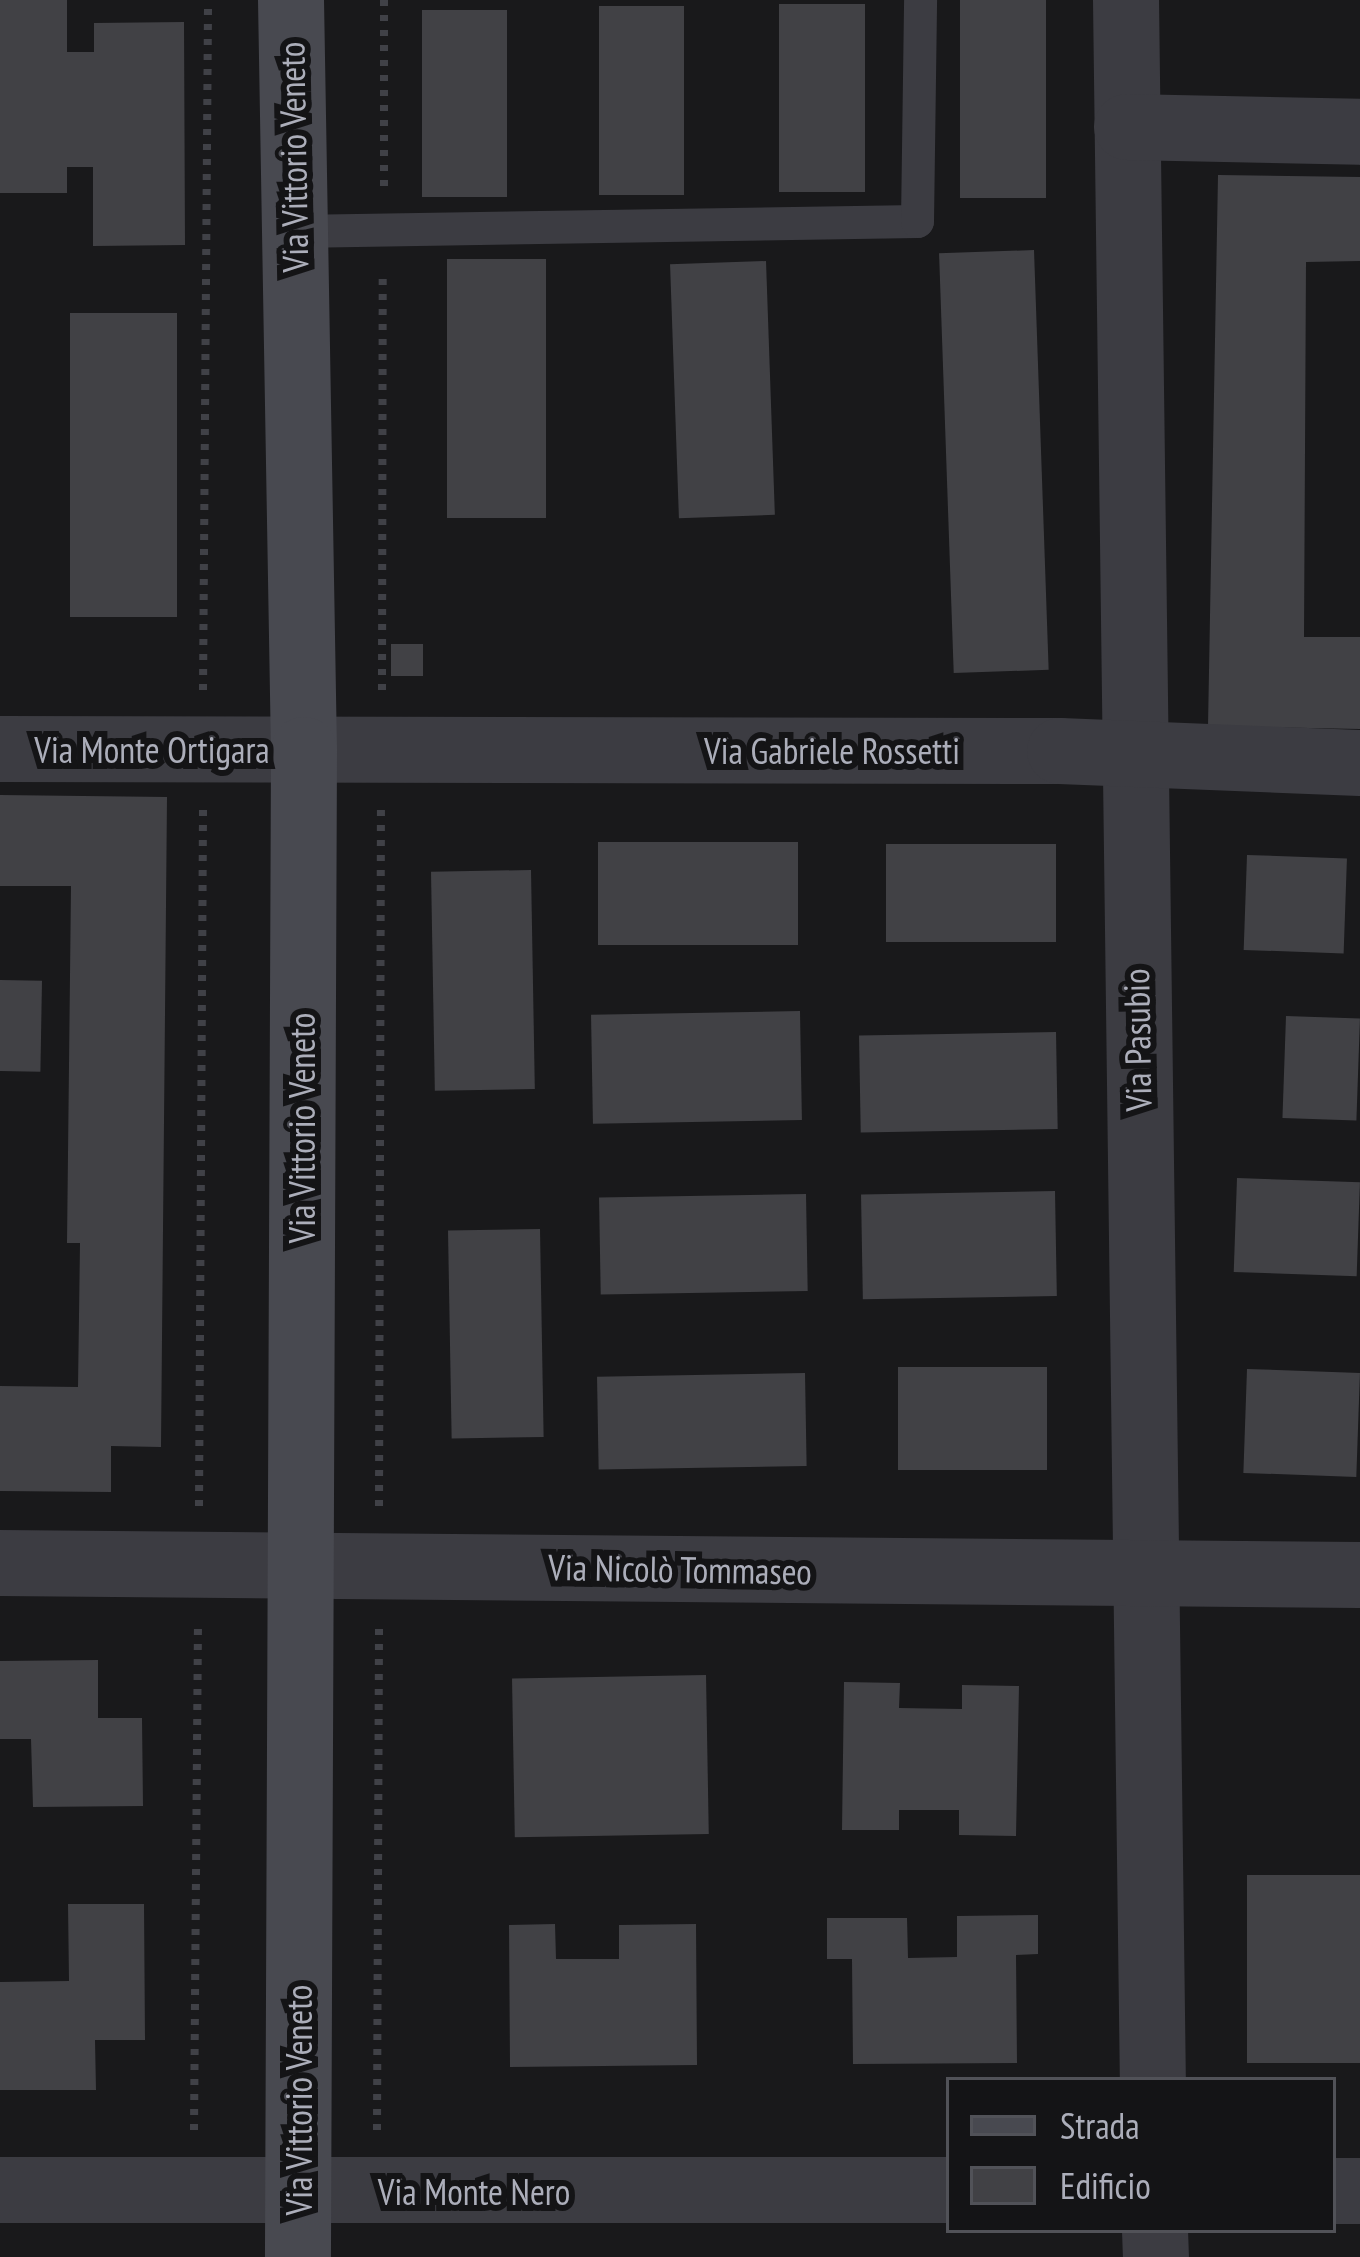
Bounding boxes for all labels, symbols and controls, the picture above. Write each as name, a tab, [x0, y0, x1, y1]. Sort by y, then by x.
street label: Via Vittorio Veneto	[269, 40, 317, 274]
street label: Via Monte Ortigara	[34, 728, 270, 772]
street label: Via Gabriele Rossetti	[704, 729, 960, 773]
street label: Via Pasubio	[1114, 968, 1160, 1112]
street label: Via Vittorio Veneto	[280, 1012, 324, 1244]
street label: Via Nicolò Tommaseo	[547, 1545, 813, 1593]
street label: Via Vittorio Veneto	[277, 1984, 321, 2216]
legend	[946, 2077, 1336, 2233]
text: Strada	[1060, 2102, 1140, 2149]
text: Edificio	[1060, 2162, 1151, 2209]
street label: Via Monte Nero	[378, 2170, 570, 2214]

